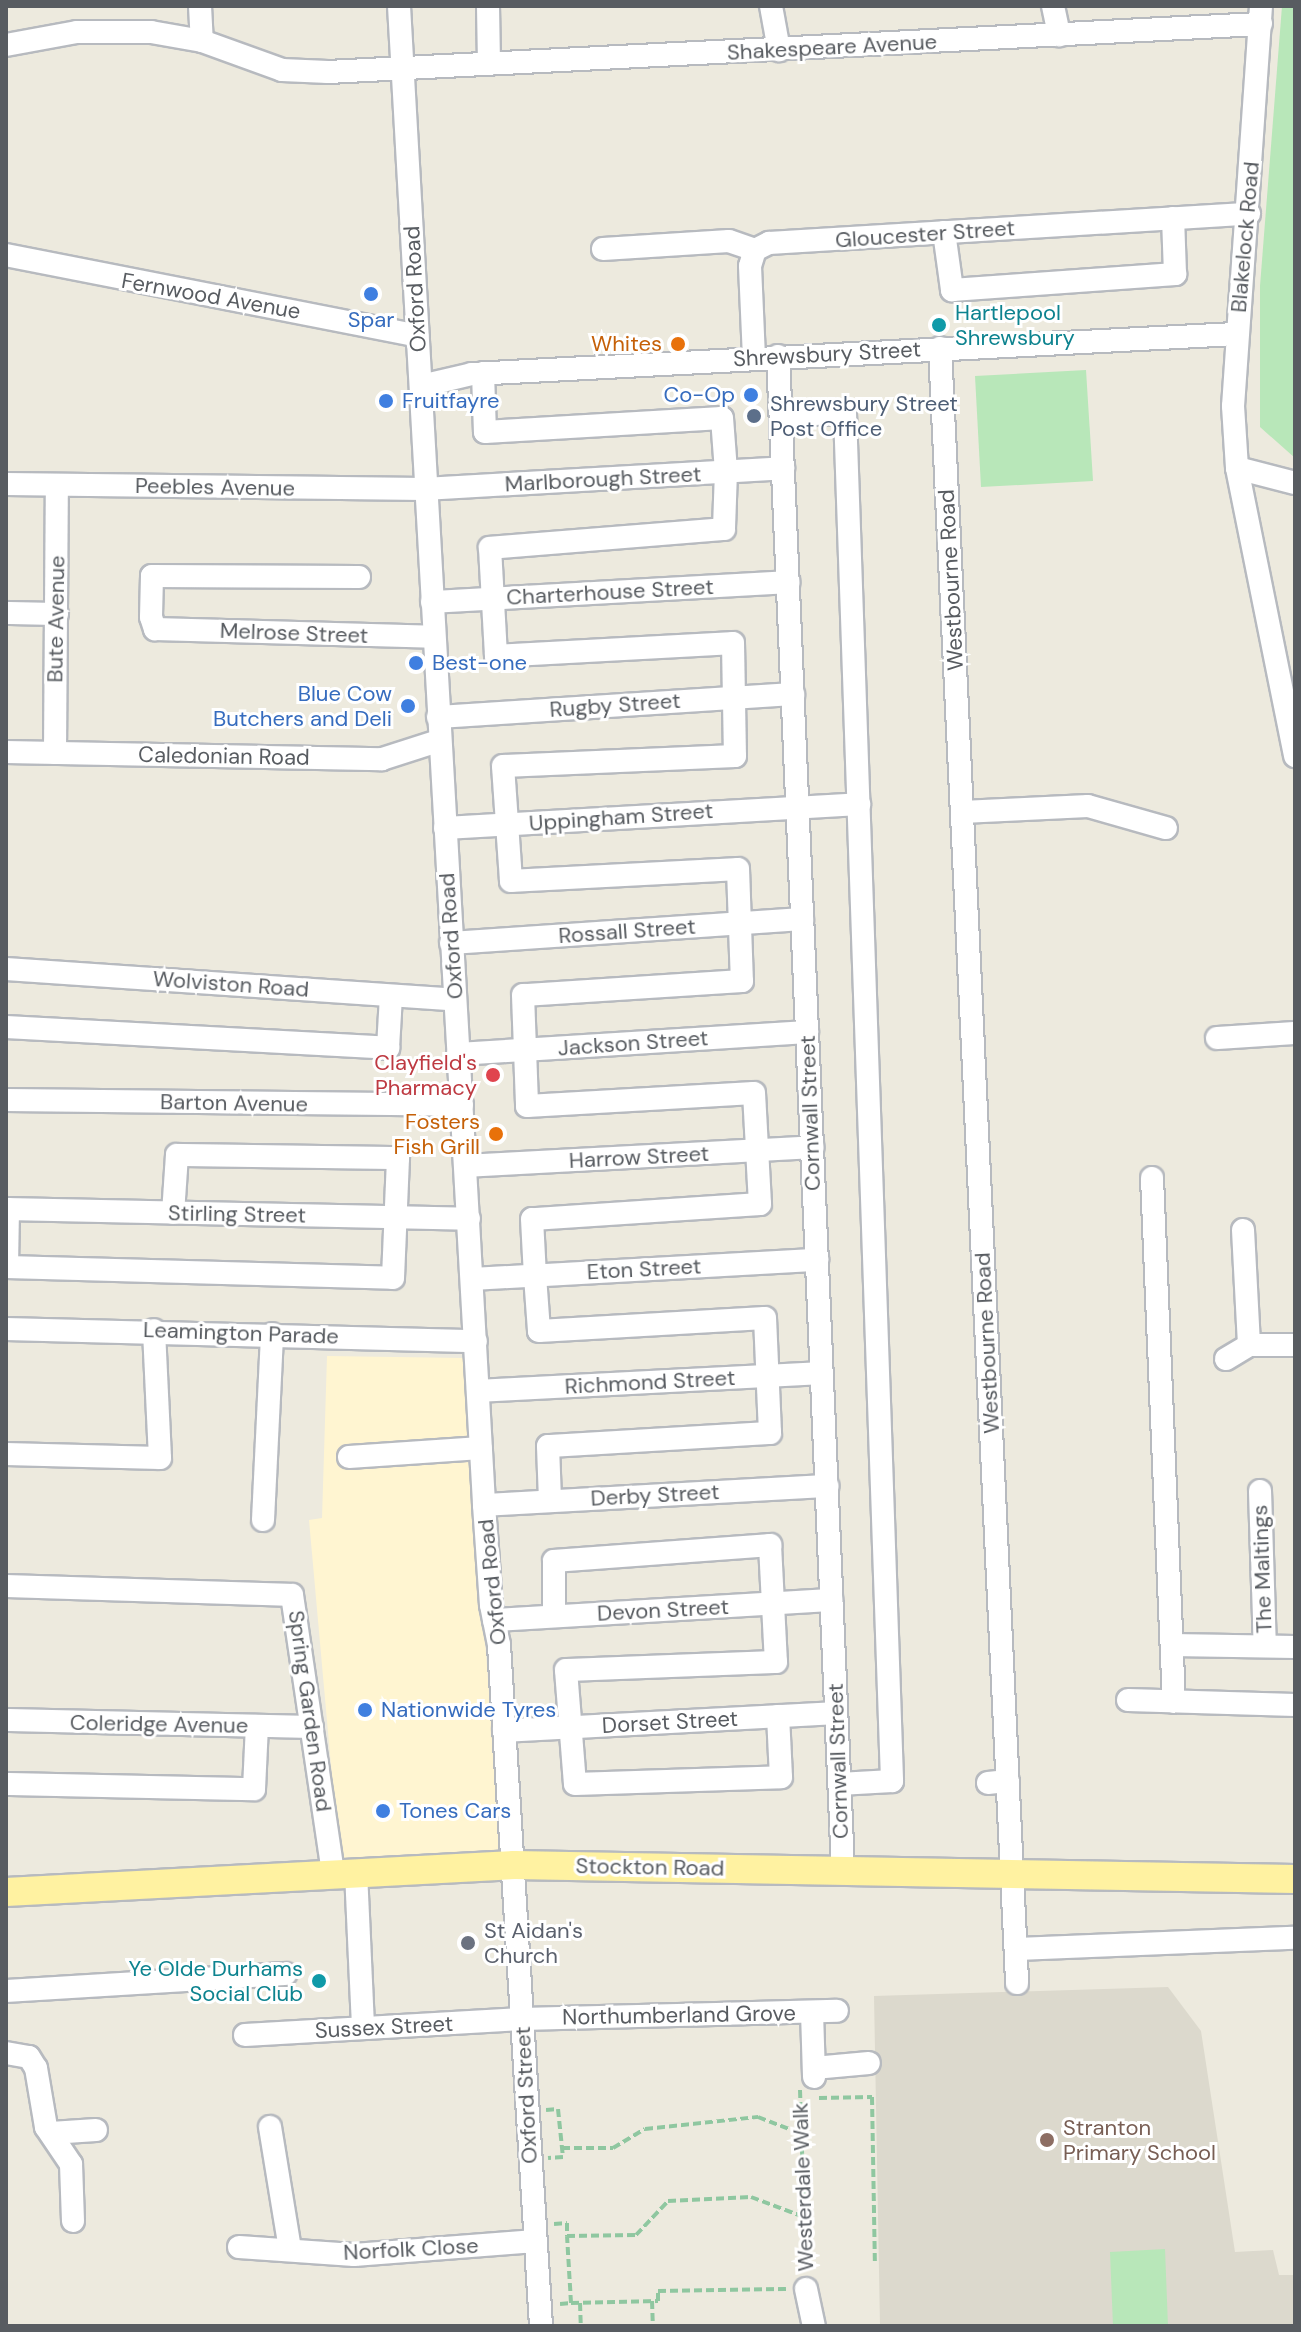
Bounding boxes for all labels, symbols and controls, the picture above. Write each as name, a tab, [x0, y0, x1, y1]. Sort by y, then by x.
street label: Shakespeare Avenue	[726, 28, 938, 66]
street label: Blakelock Road	[1225, 160, 1265, 314]
street label: Gloucester Street	[834, 215, 1016, 253]
street label: Oxford Road	[399, 225, 431, 353]
street label: Fernwood Avenue	[119, 267, 303, 325]
marker: Spar	[362, 285, 380, 303]
place label: Hartlepool Shrewsbury	[955, 299, 1075, 350]
place label: Spar	[348, 307, 394, 333]
marker: Hartlepool Shrewsbury	[930, 316, 948, 334]
place label: Whites	[591, 331, 662, 357]
marker: Whites	[669, 335, 687, 353]
street label: Shrewsbury Street	[732, 336, 922, 372]
place label: Co-Op	[663, 382, 735, 408]
marker: Co-Op	[742, 386, 760, 404]
place label: Fruitfayre	[402, 388, 500, 414]
place label: Shrewsbury Street Post Office	[770, 390, 958, 442]
marker: Fruitfayre	[377, 392, 395, 410]
marker: Shrewsbury Street Post Office	[745, 407, 763, 425]
street label: Marlborough Street	[504, 461, 702, 497]
street label: Peebles Avenue	[135, 472, 295, 502]
street label: Westbourne Road	[933, 489, 969, 671]
street label: Bute Avenue	[42, 555, 70, 683]
street label: Charterhouse Street	[506, 573, 714, 611]
street label: Melrose Street	[219, 617, 369, 649]
place label: Best-one	[432, 650, 527, 676]
marker: Best-one	[407, 654, 425, 672]
place label: Blue Cow Butchers and Deli	[213, 680, 392, 732]
street label: Rugby Street	[549, 687, 681, 723]
marker: Blue Cow Butchers and Deli	[399, 697, 417, 715]
street label: Caledonian Road	[138, 741, 310, 771]
street label: Uppingham Street	[528, 797, 714, 837]
street label: Oxford Road	[433, 872, 469, 1000]
street label: Rossall Street	[557, 913, 697, 949]
street label: Wolviston Road	[152, 965, 310, 1003]
street label: Jackson Street	[557, 1025, 709, 1061]
street label: Cornwall Street	[794, 1035, 826, 1191]
place label: Clayfield's Pharmacy	[374, 1049, 477, 1100]
marker: Clayfield's Pharmacy	[484, 1066, 502, 1084]
street label: Barton Avenue	[160, 1089, 308, 1117]
place label: Fosters Fish Grill	[393, 1108, 480, 1160]
marker: Fosters Fish Grill	[487, 1125, 505, 1143]
street label: Harrow Street	[568, 1140, 710, 1174]
street label: Stirling Street	[168, 1200, 306, 1228]
street label: Westbourne Road	[969, 1252, 1005, 1434]
street label: Eton Street	[586, 1253, 702, 1285]
street label: Leamington Parade	[143, 1316, 339, 1350]
street label: Richmond Street	[564, 1364, 736, 1400]
street label: Derby Street	[590, 1478, 720, 1512]
street label: The Maltings	[1247, 1504, 1277, 1634]
street label: Oxford Road	[472, 1518, 512, 1646]
street label: Devon Street	[596, 1593, 730, 1627]
street label: Spring Garden Road	[283, 1609, 337, 1813]
street label: Cornwall Street	[822, 1683, 854, 1839]
place label: Nationwide Tyres	[381, 1697, 556, 1723]
marker: Nationwide Tyres	[356, 1701, 374, 1719]
street label: Dorset Street	[601, 1705, 739, 1739]
street label: Coleridge Avenue	[70, 1709, 248, 1739]
place label: Tones Cars	[399, 1798, 511, 1824]
marker: Tones Cars	[374, 1802, 392, 1820]
street label: Stockton Road	[575, 1853, 725, 1881]
place label: St Aidan's Church	[484, 1917, 583, 1968]
marker: St Aidan's Church	[459, 1934, 477, 1952]
place label: Ye Olde Durhams Social Club	[129, 1955, 303, 2006]
marker: Ye Olde Durhams Social Club	[310, 1972, 328, 1990]
street label: Northumberland Grove	[562, 2000, 796, 2030]
street label: Sussex Street	[314, 2010, 454, 2044]
street label: Oxford Street	[509, 2026, 543, 2164]
street label: Westerdale Walk	[787, 2102, 819, 2272]
place label: Stranton Primary School	[1063, 2114, 1216, 2166]
marker: Stranton Primary School	[1038, 2131, 1056, 2149]
street label: Norfolk Close	[343, 2232, 479, 2266]

